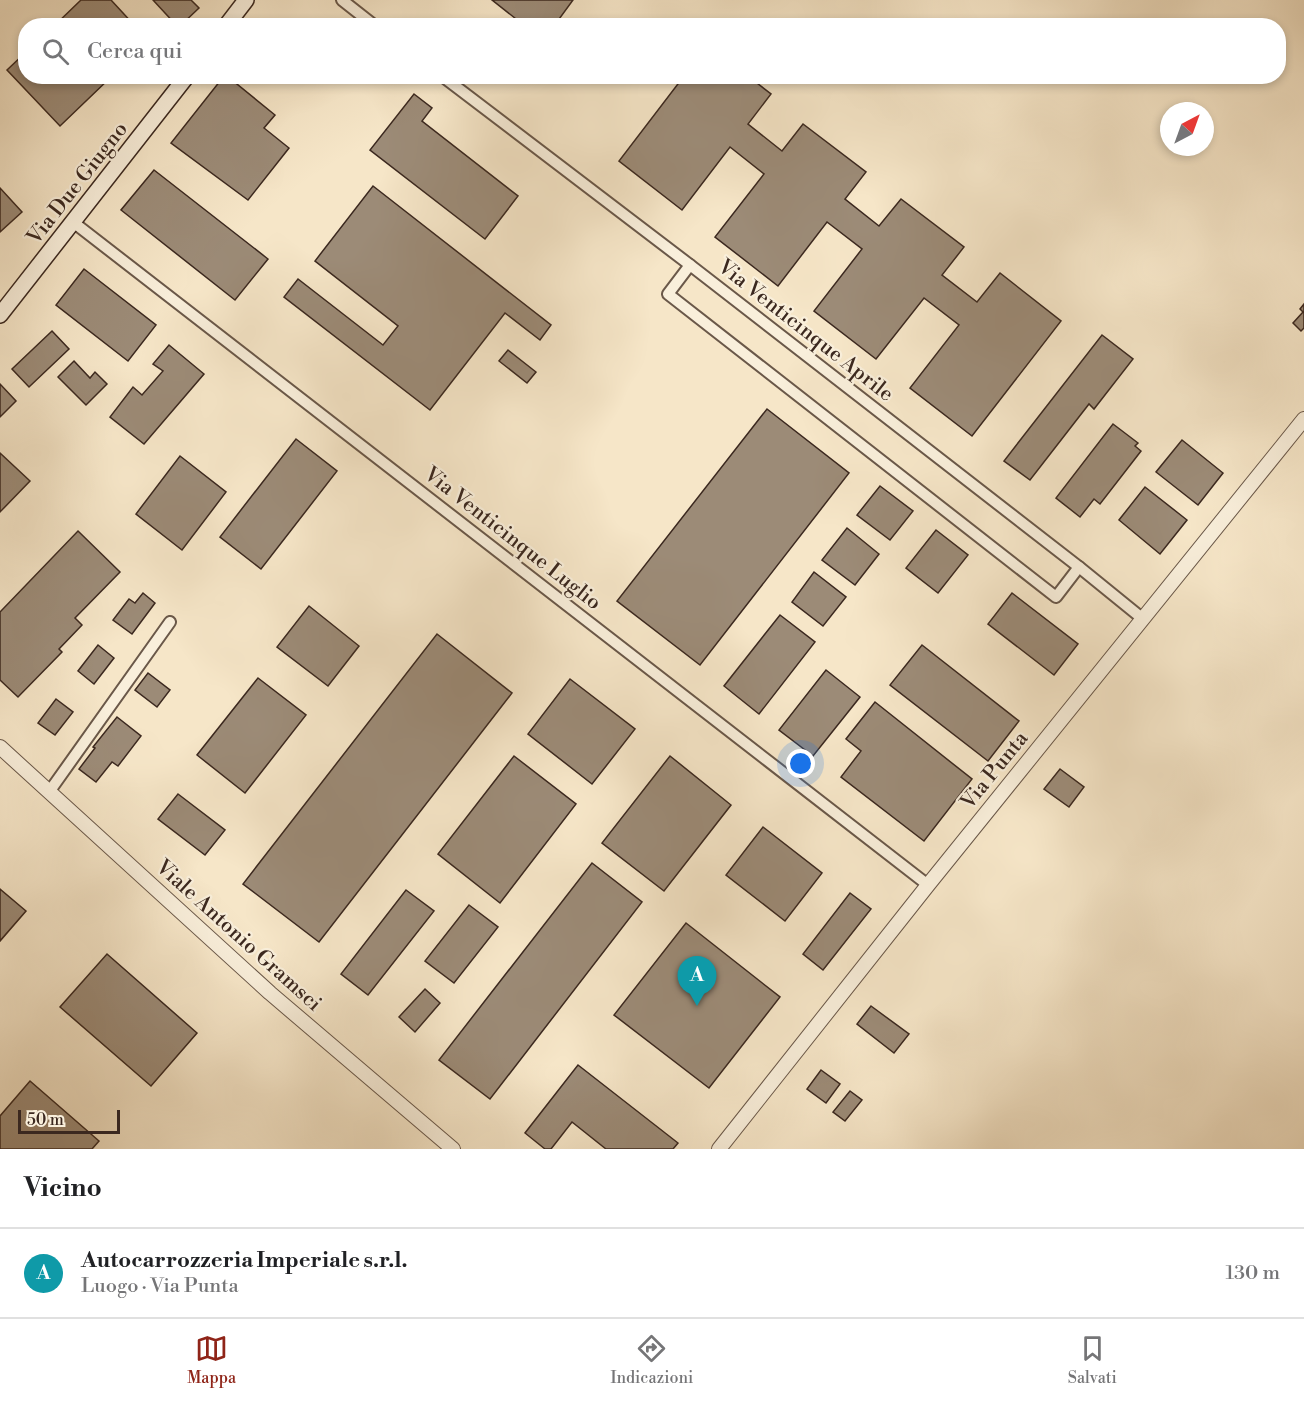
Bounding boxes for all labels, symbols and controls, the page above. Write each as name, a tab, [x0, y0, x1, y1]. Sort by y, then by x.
search box	[18, 18, 1286, 84]
icon: search	[39, 35, 72, 68]
text: Cerca qui	[87, 38, 183, 65]
north arrow	[1160, 102, 1214, 156]
street label: Via Due Giugno	[21, 117, 134, 251]
street label: Via Venticinque Aprile	[711, 253, 899, 408]
street label: Via Venticinque Luglio	[418, 461, 606, 616]
street label: Via Punta	[955, 726, 1034, 816]
your location	[786, 749, 815, 778]
street label: Viale Antonio Gramsci	[149, 854, 327, 1017]
pin: A	[678, 956, 716, 1006]
scale bar	[18, 1107, 120, 1134]
text: 50 m	[27, 1110, 64, 1130]
text: Vicino	[24, 1172, 102, 1204]
text: Autocarrozzeria Imperiale s.r.l.	[81, 1247, 408, 1274]
text: A	[36, 1261, 51, 1286]
text: 130 m	[1225, 1261, 1280, 1286]
text: Luogo · Via Punta	[81, 1274, 239, 1299]
tab: Mappa	[187, 1332, 236, 1388]
tab: Indicazioni	[610, 1332, 693, 1388]
tab: Salvati	[1068, 1332, 1117, 1388]

